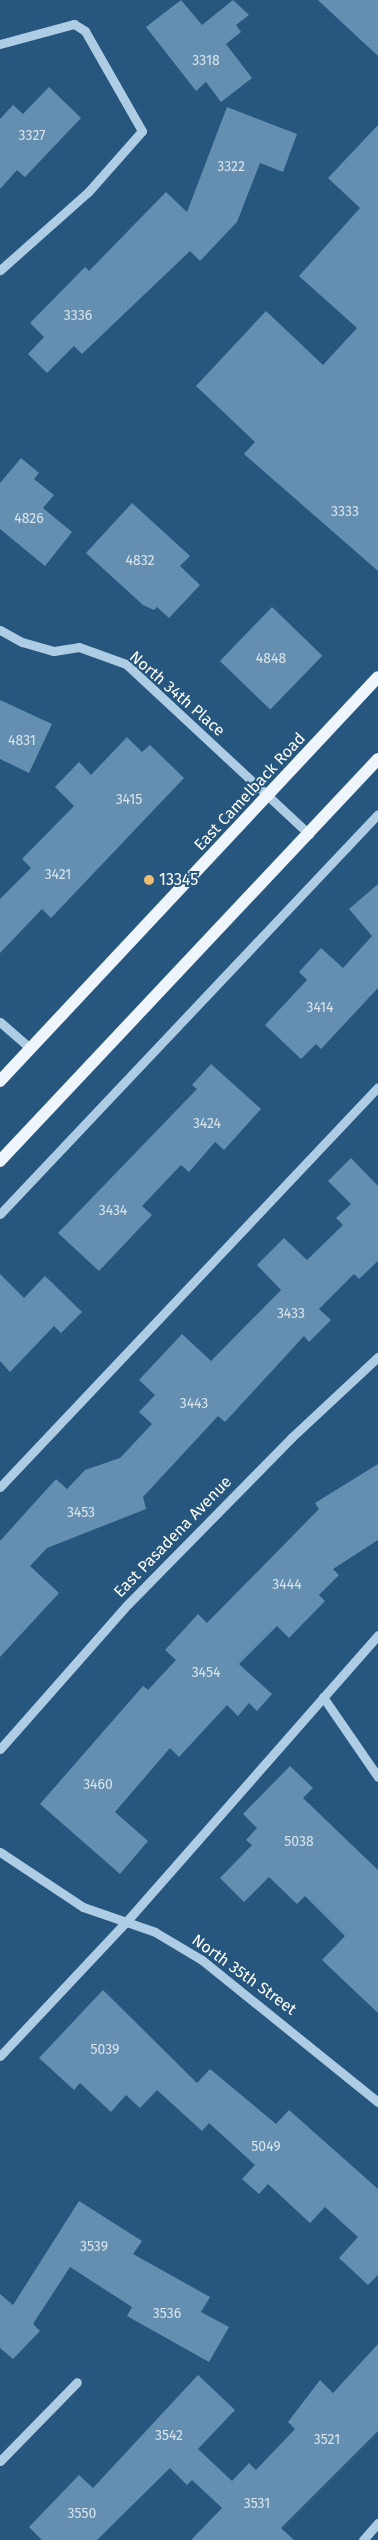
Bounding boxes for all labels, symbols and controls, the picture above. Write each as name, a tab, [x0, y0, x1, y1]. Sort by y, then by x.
house number: 3318	[192, 53, 220, 69]
house number: 3327	[19, 128, 45, 144]
house number: 3322	[217, 159, 245, 175]
house number: 3336	[64, 308, 92, 324]
house number: 3333	[331, 504, 359, 520]
house number: 4826	[14, 511, 44, 527]
house number: 4832	[126, 553, 154, 569]
street label: North 34th Place	[125, 647, 229, 741]
house number: 4848	[256, 651, 286, 667]
street label: East Camelback Road	[190, 729, 310, 855]
house number: 4831	[8, 733, 36, 749]
house number: 3415	[116, 792, 142, 808]
house number: 3421	[45, 867, 71, 883]
place label: 13345	[159, 870, 198, 890]
marker: 13345	[143, 874, 155, 886]
house number: 3414	[306, 1000, 334, 1016]
house number: 3424	[193, 1116, 221, 1132]
house number: 3434	[99, 1203, 127, 1219]
house number: 3433	[277, 1306, 305, 1322]
house number: 3443	[180, 1396, 208, 1412]
street label: East Pasadena Avenue	[110, 1472, 236, 1602]
house number: 3453	[67, 1505, 95, 1521]
house number: 3444	[272, 1577, 302, 1593]
house number: 3454	[192, 1665, 220, 1681]
house number: 3460	[83, 1777, 113, 1793]
house number: 5038	[284, 1834, 314, 1850]
street label: North 35th Street	[188, 1931, 300, 2019]
house number: 5039	[91, 2042, 119, 2058]
house number: 5049	[251, 2139, 281, 2155]
house number: 3539	[80, 2239, 108, 2255]
house number: 3536	[153, 2306, 181, 2322]
house number: 3542	[155, 2428, 183, 2444]
house number: 3521	[314, 2432, 340, 2448]
house number: 3531	[244, 2496, 270, 2512]
house number: 3550	[68, 2506, 96, 2522]

